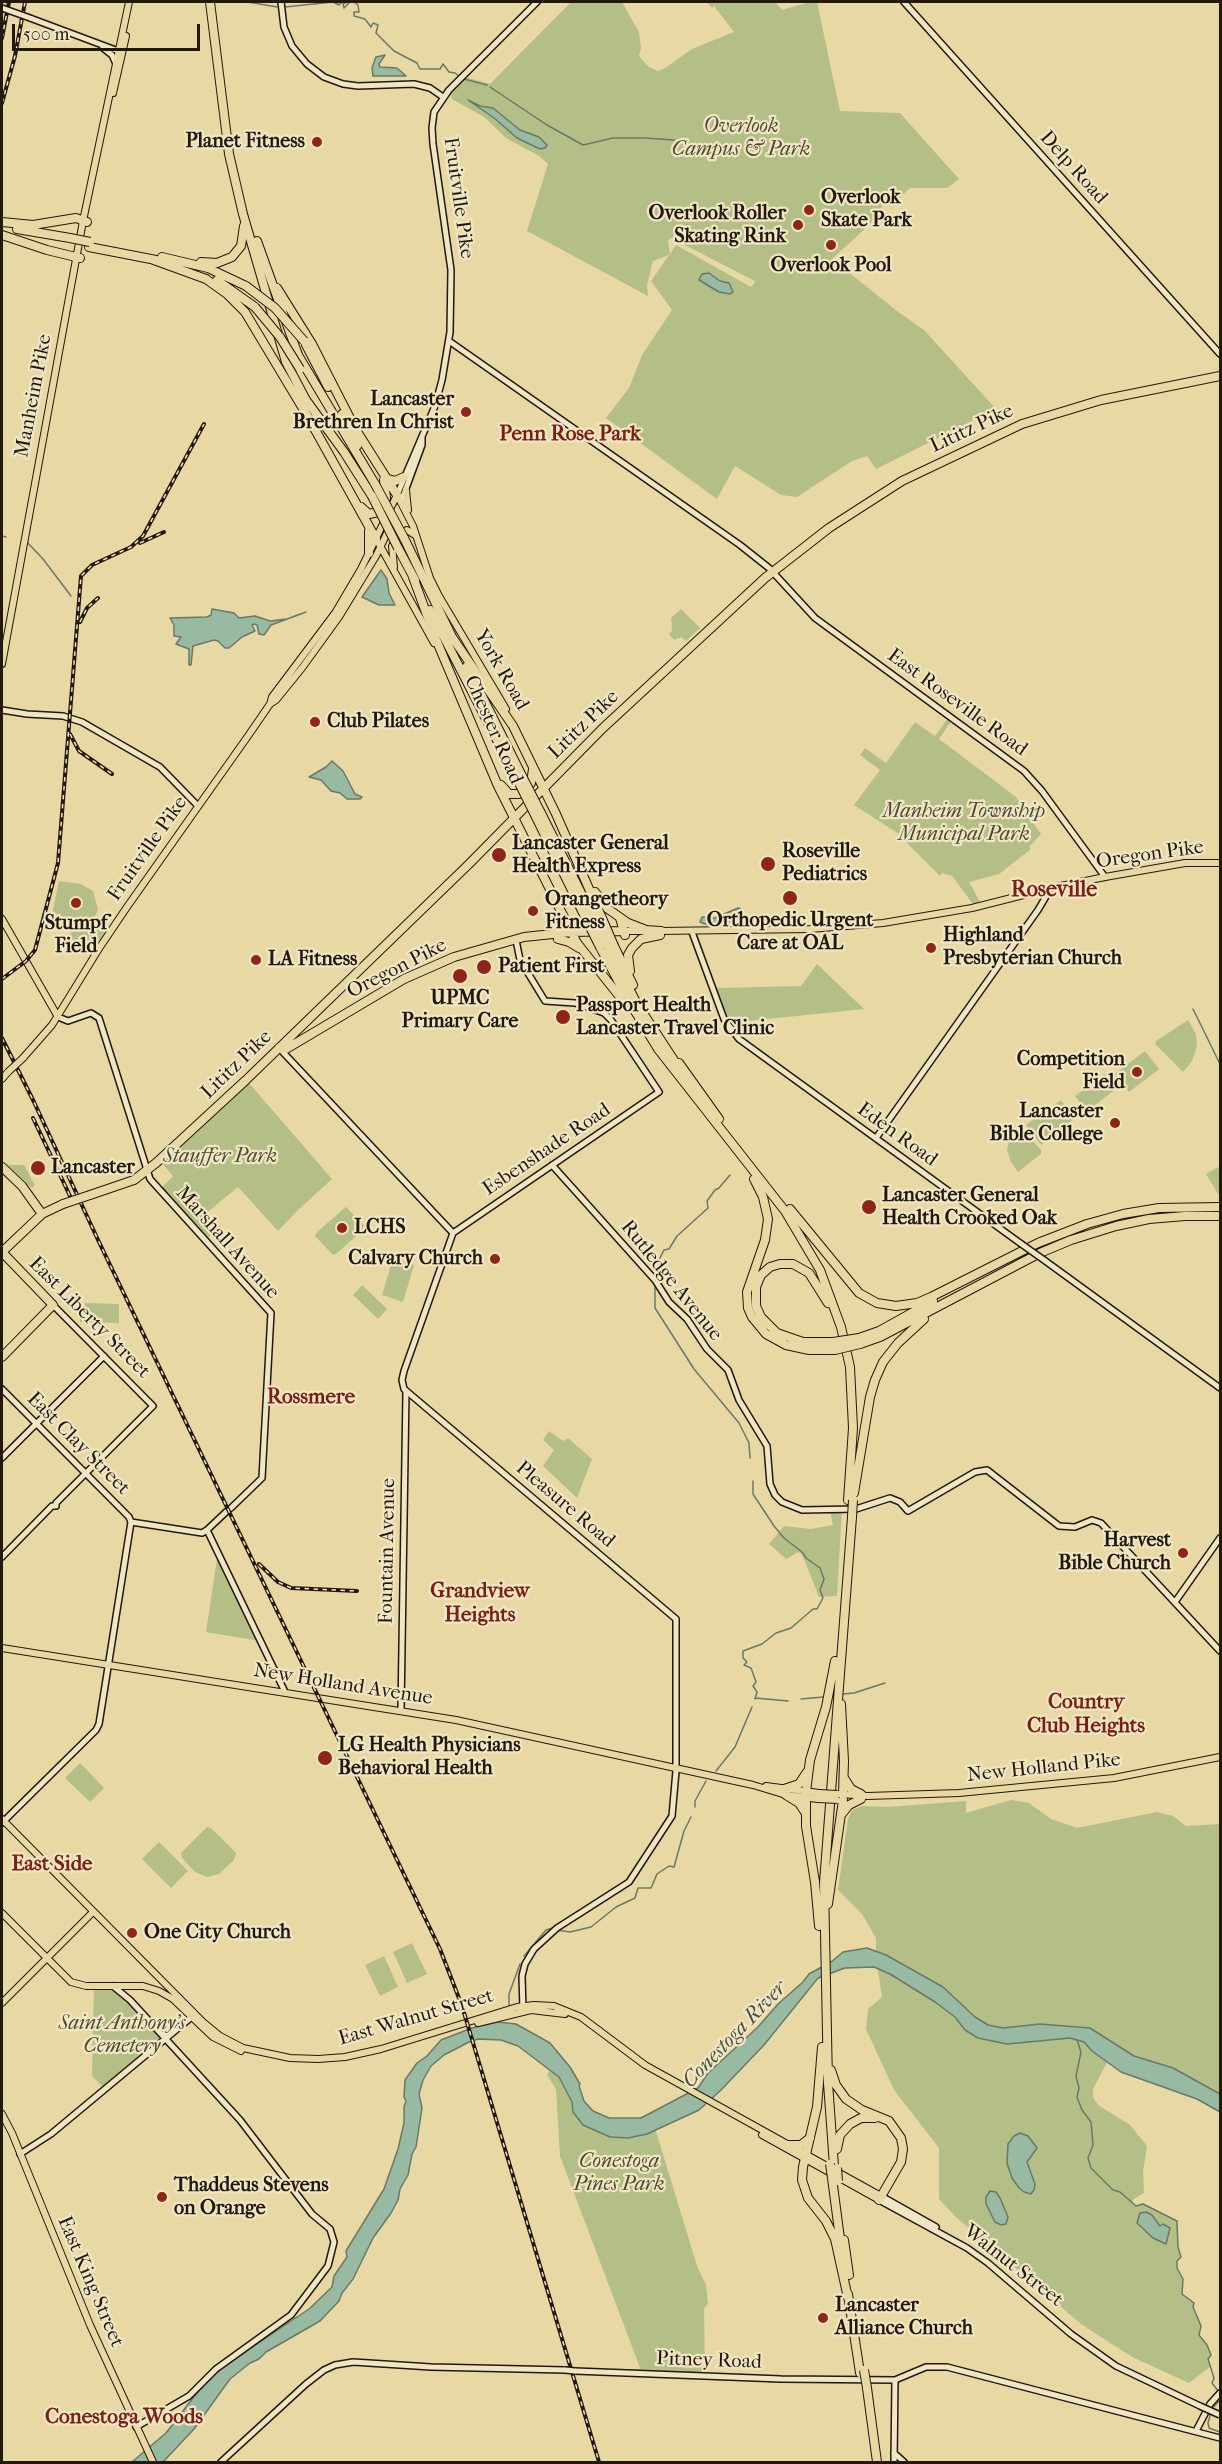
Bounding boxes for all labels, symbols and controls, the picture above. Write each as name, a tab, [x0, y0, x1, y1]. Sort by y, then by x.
scale bar	[15, 12, 202, 50]
text: 500 m	[23, 24, 69, 45]
park label: Overlook Campus & Park	[672, 115, 810, 162]
street label: Delp Road	[1034, 126, 1112, 210]
place label: Planet Fitness	[186, 130, 305, 154]
marker: Planet Fitness	[310, 135, 324, 149]
street label: Fruitville Pike	[438, 136, 478, 260]
place label: Overlook Skate Park	[821, 186, 912, 233]
place label: Overlook Roller Skating Rink	[649, 202, 786, 249]
marker: Overlook Skate Park	[802, 203, 816, 217]
marker: Overlook Roller Skating Rink	[791, 218, 805, 232]
marker: Overlook Pool	[824, 238, 838, 252]
place label: Overlook Pool	[770, 254, 892, 278]
street label: Manheim Pike	[10, 332, 58, 460]
place label: Lancaster Brethren In Christ	[293, 388, 454, 435]
street label: Lititz Pike	[927, 399, 1017, 459]
marker: Lancaster Brethren In Christ	[459, 405, 473, 419]
district label: Penn Rose Park	[499, 422, 641, 448]
street label: York Road	[468, 625, 534, 715]
street label: East Roseville Road	[882, 644, 1032, 762]
street label: Chester Road	[458, 672, 528, 788]
street label: Lititz Pike	[544, 686, 624, 764]
place label: Club Pilates	[327, 710, 429, 734]
marker: Club Pilates	[308, 715, 322, 729]
street label: Fruitville Pike	[103, 792, 193, 906]
park label: Manheim Township Municipal Park	[883, 800, 1045, 847]
place label: Lancaster General Health Express	[512, 832, 669, 879]
street label: Oregon Pike	[1095, 836, 1205, 874]
place label: Roseville Pediatrics	[782, 840, 867, 887]
marker: Lancaster General Health Express	[490, 846, 508, 864]
marker: Roseville Pediatrics	[759, 855, 777, 873]
district label: Roseville	[1011, 878, 1097, 904]
place label: Orangetheory Fitness	[545, 888, 668, 935]
marker: Orthopedic Urgent Care at OAL	[781, 889, 799, 907]
marker: Stumpf Field	[69, 896, 83, 910]
marker: Orangetheory Fitness	[526, 904, 540, 918]
place label: Orthopedic Urgent Care at OAL	[707, 909, 873, 956]
place label: Stumpf Field	[45, 912, 107, 959]
place label: Highland Presbyterian Church	[943, 924, 1122, 971]
street label: Oregon Pike	[343, 934, 451, 1004]
marker: Highland Presbyterian Church	[924, 941, 938, 955]
place label: LA Fitness	[268, 948, 357, 972]
marker: LA Fitness	[249, 953, 263, 967]
place label: Patient First	[498, 955, 604, 979]
marker: Patient First	[475, 958, 493, 976]
marker: UPMC Primary Care	[451, 967, 469, 985]
place label: UPMC Primary Care	[402, 987, 518, 1034]
place label: Passport Health Lancaster Travel Clinic	[576, 994, 774, 1041]
marker: Passport Health Lancaster Travel Clinic	[554, 1008, 572, 1026]
street label: Lititz Pike	[197, 1026, 277, 1104]
place label: Competition Field	[1017, 1048, 1125, 1095]
marker: Competition Field	[1130, 1065, 1144, 1079]
street label: Esbenshade Road	[479, 1098, 615, 1202]
street label: Eden Road	[852, 1098, 942, 1172]
place label: Lancaster Bible College	[990, 1100, 1103, 1147]
marker: Lancaster Bible College	[1108, 1116, 1122, 1130]
park label: Stauffer Park	[163, 1145, 277, 1169]
place label: Lancaster	[51, 1156, 135, 1180]
marker: Lancaster	[29, 1159, 47, 1177]
street label: Marshall Avenue	[170, 1182, 284, 1304]
place label: Lancaster General Health Crooked Oak	[882, 1184, 1057, 1231]
marker: Lancaster General Health Crooked Oak	[860, 1198, 878, 1216]
place label: LCHS	[354, 1216, 406, 1240]
street label: Rutledge Avenue	[615, 1216, 727, 1346]
marker: LCHS	[335, 1221, 349, 1235]
place label: Calvary Church	[348, 1247, 483, 1271]
street label: East Liberty Street	[23, 1252, 155, 1384]
marker: Calvary Church	[488, 1252, 502, 1266]
district label: Rossmere	[267, 1385, 355, 1411]
street label: East Clay Street	[21, 1387, 135, 1501]
street label: Pleasure Road	[510, 1456, 620, 1554]
street label: Fountain Avenue	[375, 1478, 401, 1624]
place label: Harvest Bible Church	[1058, 1529, 1171, 1576]
marker: Harvest Bible Church	[1176, 1546, 1190, 1560]
district label: Grandview Heights	[430, 1579, 530, 1629]
street label: New Holland Avenue	[252, 1659, 434, 1711]
district label: Country Club Heights	[1027, 1690, 1145, 1740]
place label: LG Health Physicians Behavioral Health	[338, 1734, 521, 1781]
street label: New Holland Pike	[966, 1748, 1122, 1788]
marker: LG Health Physicians Behavioral Health	[316, 1749, 334, 1767]
district label: East Side	[12, 1852, 92, 1878]
place label: One City Church	[144, 1921, 291, 1945]
marker: One City Church	[125, 1926, 139, 1940]
water label: Conestoga River	[678, 1976, 792, 2094]
street label: East Walnut Street	[336, 1984, 496, 2052]
park label: Saint Anthony's Cemetery	[59, 2012, 185, 2059]
park label: Conestoga Pines Park	[573, 2150, 665, 2197]
place label: Thaddeus Stevens on Orange	[174, 2174, 329, 2221]
marker: Thaddeus Stevens on Orange	[155, 2190, 169, 2204]
street label: East King Street	[52, 2213, 128, 2351]
street label: Walnut Street	[958, 2220, 1068, 2312]
place label: Lancaster Alliance Church	[835, 2294, 973, 2341]
marker: Lancaster Alliance Church	[816, 2311, 830, 2325]
street label: Pitney Road	[656, 2347, 762, 2375]
district label: Conestoga Woods	[45, 2405, 203, 2431]

